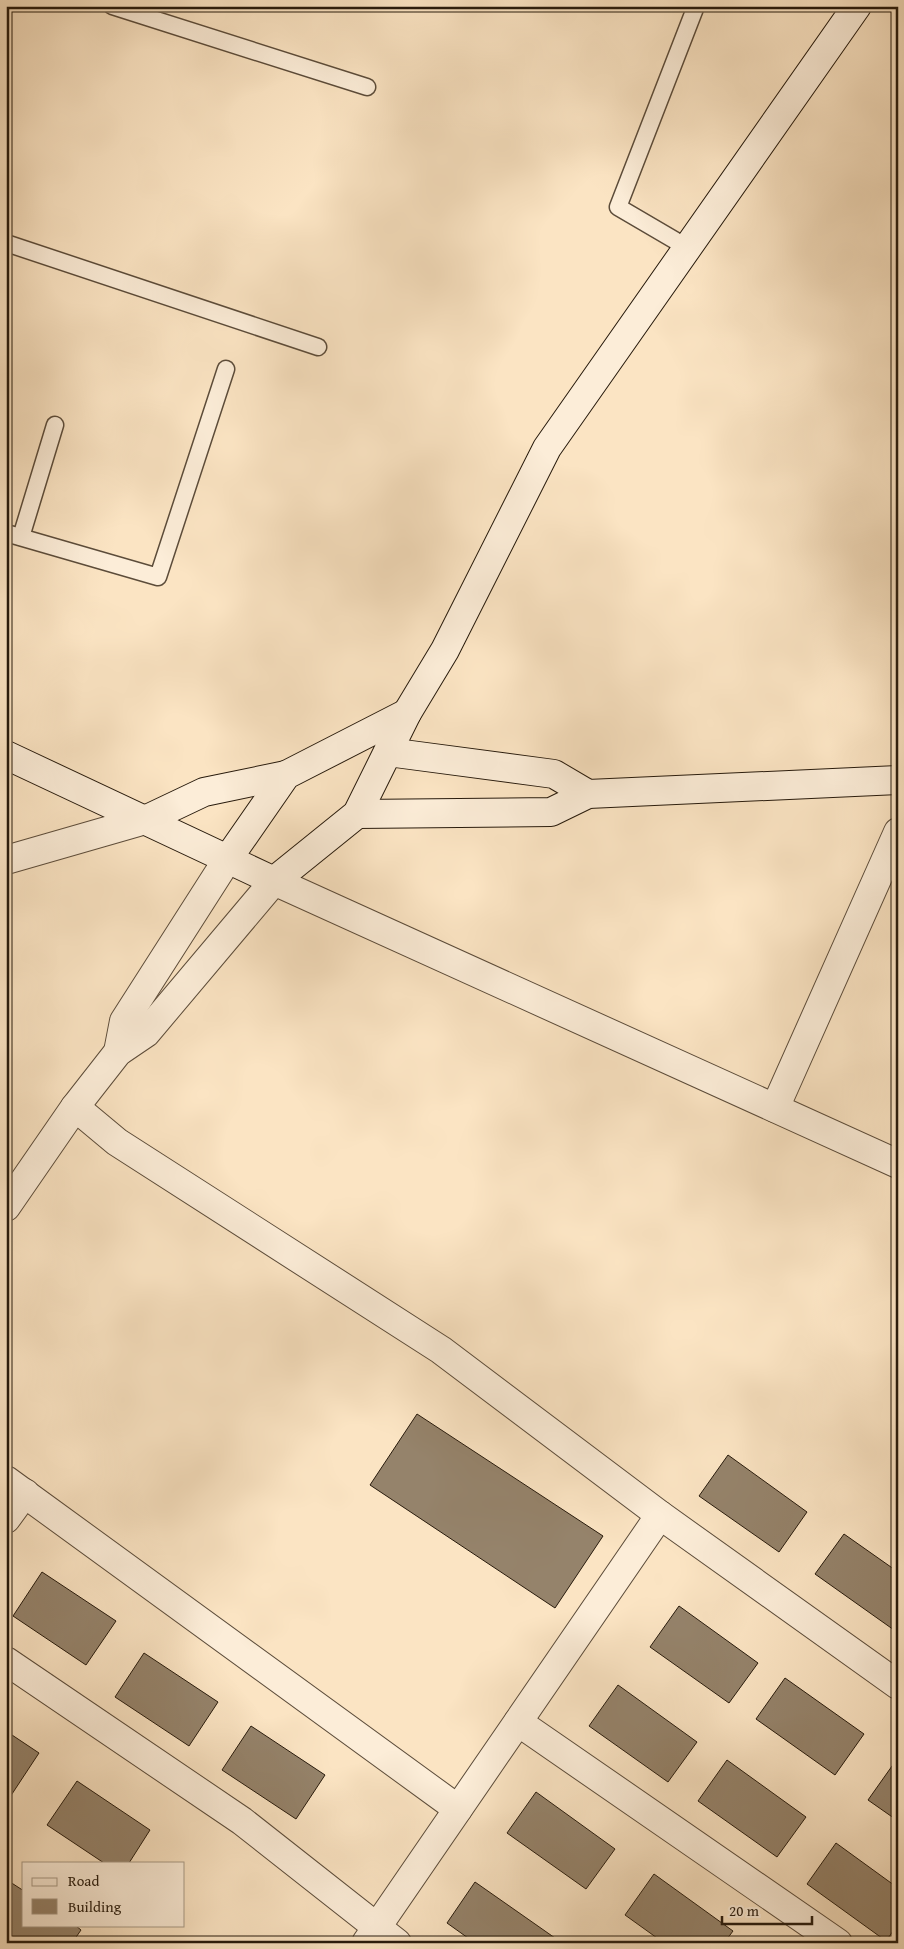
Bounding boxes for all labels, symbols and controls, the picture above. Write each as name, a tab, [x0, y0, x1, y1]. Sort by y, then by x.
legend	[22, 1862, 185, 1926]
text: Road	[68, 1870, 99, 1891]
scale bar	[722, 1894, 812, 1926]
text: Building	[68, 1896, 122, 1917]
text: 20 m	[729, 1900, 760, 1921]

